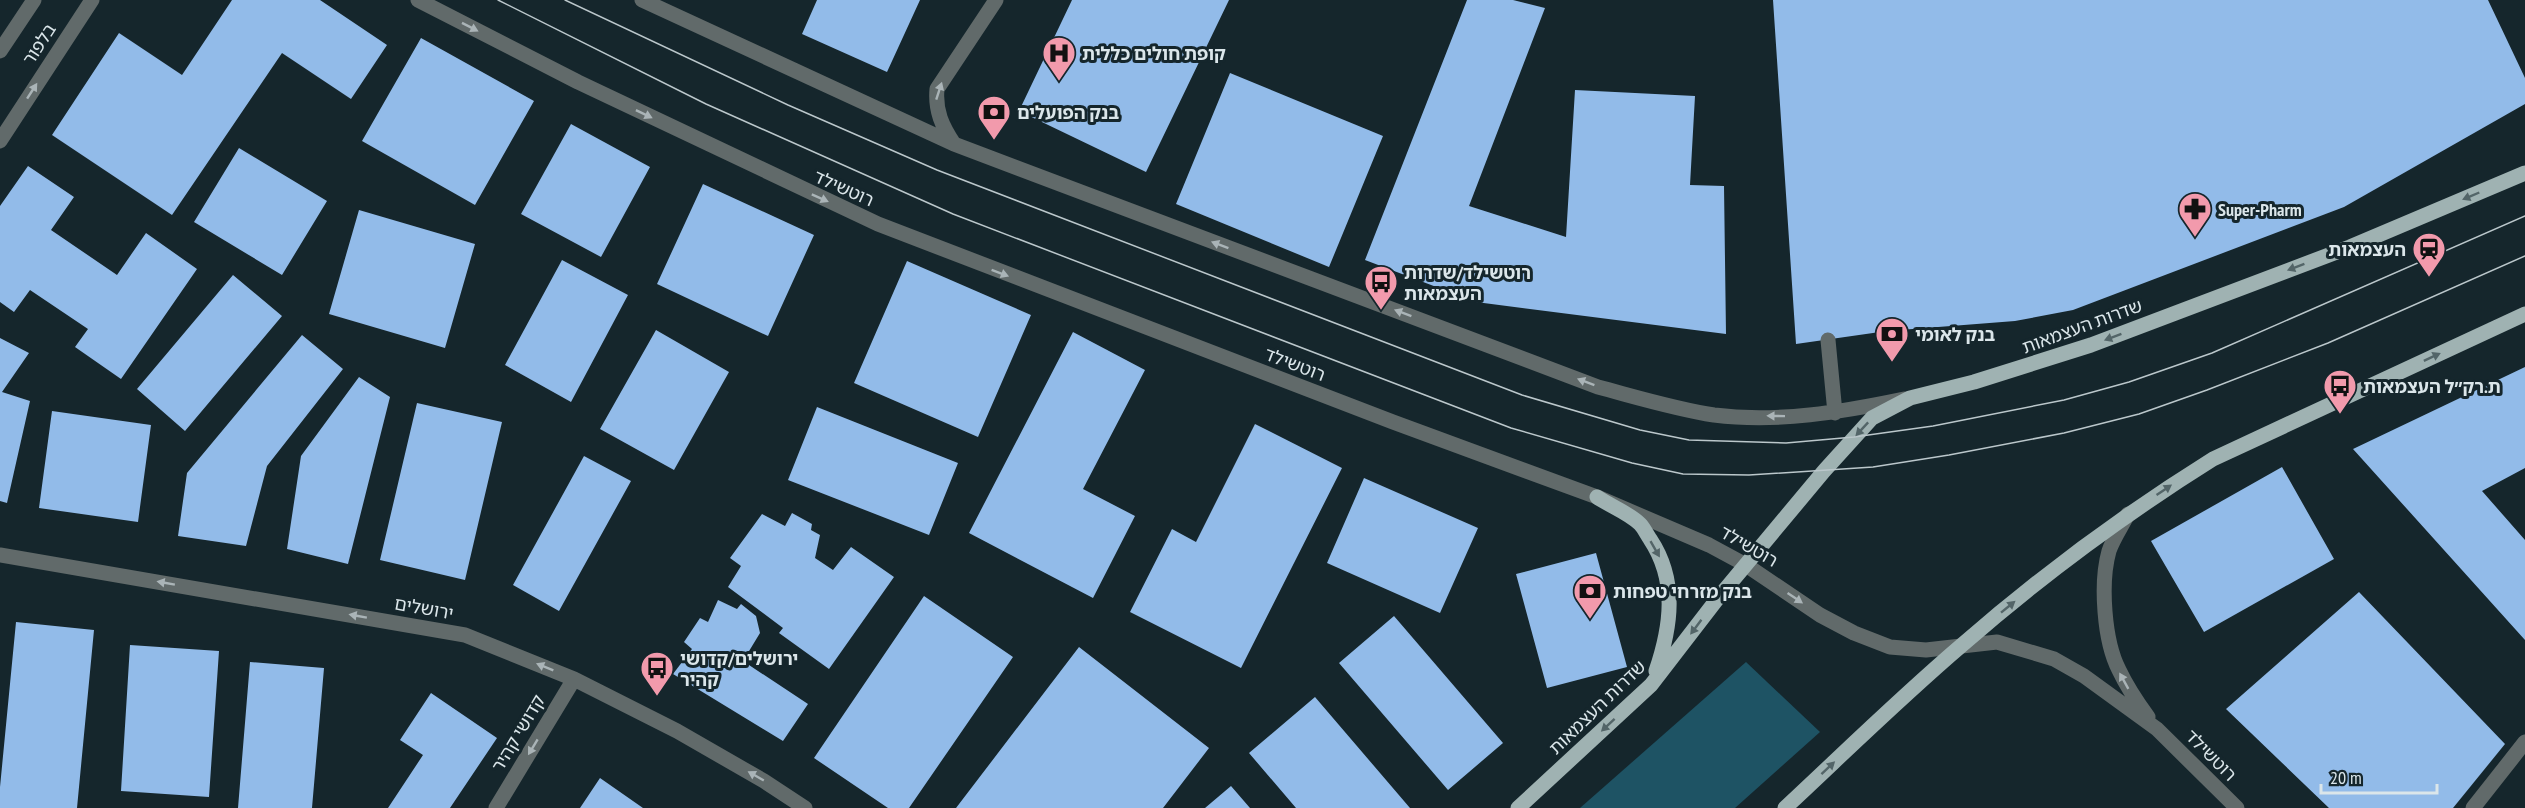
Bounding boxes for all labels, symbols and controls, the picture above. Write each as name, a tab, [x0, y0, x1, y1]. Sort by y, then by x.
street label: בלפור	[17, 19, 61, 69]
one-way arrow	[462, 22, 479, 32]
hospital icon: קופת חולים כללית	[1041, 35, 1077, 82]
place label: קופת חולים כללית	[1082, 42, 1226, 65]
one-way arrow	[935, 82, 944, 100]
one-way arrow	[26, 83, 37, 100]
bank icon: בנק הפועלים	[976, 94, 1012, 141]
place label: בנק הפועלים	[1017, 101, 1119, 124]
one-way arrow	[636, 110, 653, 119]
street label: רוטשילד	[810, 165, 878, 211]
pharmacy icon: Super-Pharm	[2177, 191, 2213, 238]
one-way arrow	[2462, 192, 2480, 201]
one-way arrow	[812, 194, 829, 203]
place label: Super-Pharm	[2218, 198, 2302, 221]
station icon: העצמאות	[2411, 231, 2447, 278]
place label: העצמאות	[2328, 238, 2406, 261]
one-way arrow	[1211, 239, 1229, 249]
place label: רוטשילד/שדרות העצמאות	[1404, 261, 1531, 305]
one-way arrow	[2287, 263, 2305, 273]
bus stop icon: רוטשילד/שדרות העצמאות	[1363, 264, 1399, 311]
one-way arrow	[991, 269, 1009, 278]
street label: שדרות העצמאות	[2019, 294, 2145, 358]
one-way arrow	[1394, 308, 1412, 318]
bank icon: בנק לאומי	[1874, 316, 1910, 363]
place label: בנק לאומי	[1915, 323, 1996, 346]
one-way arrow	[2104, 332, 2122, 342]
street label: רוטשילד	[1261, 342, 1329, 386]
one-way arrow	[2424, 352, 2441, 361]
bus stop icon: ת.רק״ל העצמאות	[2322, 368, 2358, 415]
place label: ת.רק״ל העצמאות	[2363, 375, 2501, 398]
one-way arrow	[1576, 377, 1594, 387]
one-way arrow	[1767, 412, 1786, 421]
one-way arrow	[1855, 422, 1869, 436]
one-way arrow	[2156, 485, 2172, 496]
street label: רוטשילד	[1716, 520, 1782, 572]
one-way arrow	[1650, 540, 1660, 557]
bank icon: בנק מזרחי טפחות	[1572, 573, 1608, 620]
one-way arrow	[156, 579, 175, 588]
place label: בנק מזרחי טפחות	[1613, 580, 1752, 603]
street label: ירושלים	[393, 592, 455, 624]
one-way arrow	[1786, 592, 1802, 604]
one-way arrow	[2000, 601, 2016, 614]
one-way arrow	[349, 612, 368, 621]
one-way arrow	[1690, 618, 1702, 634]
place label: ירושלים/קדושי קהיר	[680, 647, 798, 691]
bus stop icon: ירושלים/קדושי קהיר	[639, 650, 675, 697]
street label: שדרות העצמאות	[1544, 655, 1650, 759]
one-way arrow	[536, 662, 554, 672]
one-way arrow	[2119, 673, 2130, 689]
street label: קדושי קהיר	[486, 690, 550, 776]
one-way arrow	[1601, 718, 1616, 732]
street label: רוטשילד	[2180, 724, 2242, 786]
one-way arrow	[528, 739, 538, 756]
scale bar	[2321, 757, 2436, 795]
one-way arrow	[1820, 762, 1835, 775]
text: 20 m	[2330, 766, 2362, 789]
one-way arrow	[747, 771, 764, 781]

